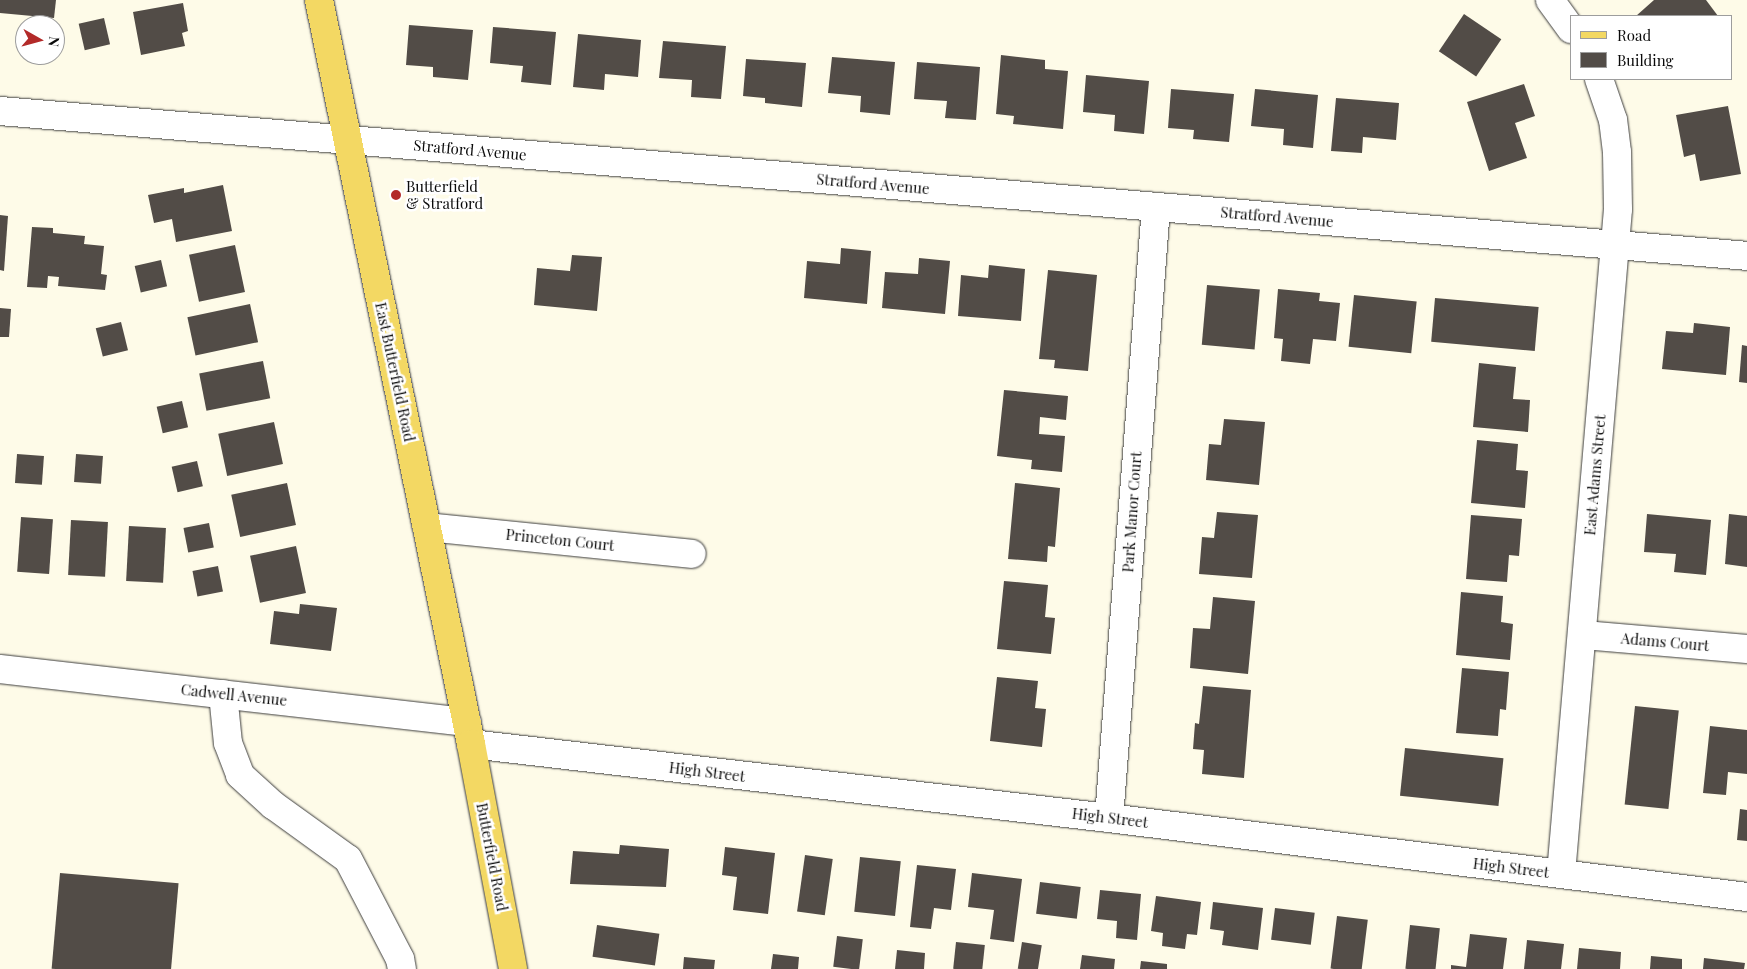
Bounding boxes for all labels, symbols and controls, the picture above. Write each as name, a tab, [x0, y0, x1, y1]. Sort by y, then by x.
north arrow	[15, 15, 65, 65]
legend	[1570, 15, 1732, 80]
text: Road	[1617, 25, 1651, 45]
text: N	[44, 36, 64, 48]
text: Building	[1617, 50, 1673, 70]
street label: Stratford Avenue	[412, 136, 528, 164]
street label: Stratford Avenue	[815, 170, 931, 198]
place label: Butterfield & Stratford	[406, 177, 483, 212]
marker: Butterfield & Stratford	[390, 189, 402, 201]
street label: Stratford Avenue	[1219, 203, 1335, 231]
street label: East Butterfield Road	[371, 301, 419, 443]
street label: East Adams Street	[1581, 413, 1609, 537]
street label: Park Manor Court	[1119, 451, 1145, 573]
street label: Princeton Court	[505, 525, 615, 555]
street label: Adams Court	[1620, 629, 1710, 655]
street label: Cadwell Avenue	[180, 680, 288, 710]
street label: High Street	[668, 758, 746, 786]
street label: Butterfield Road	[473, 801, 511, 913]
street label: High Street	[1071, 804, 1149, 832]
street label: High Street	[1472, 854, 1550, 882]

